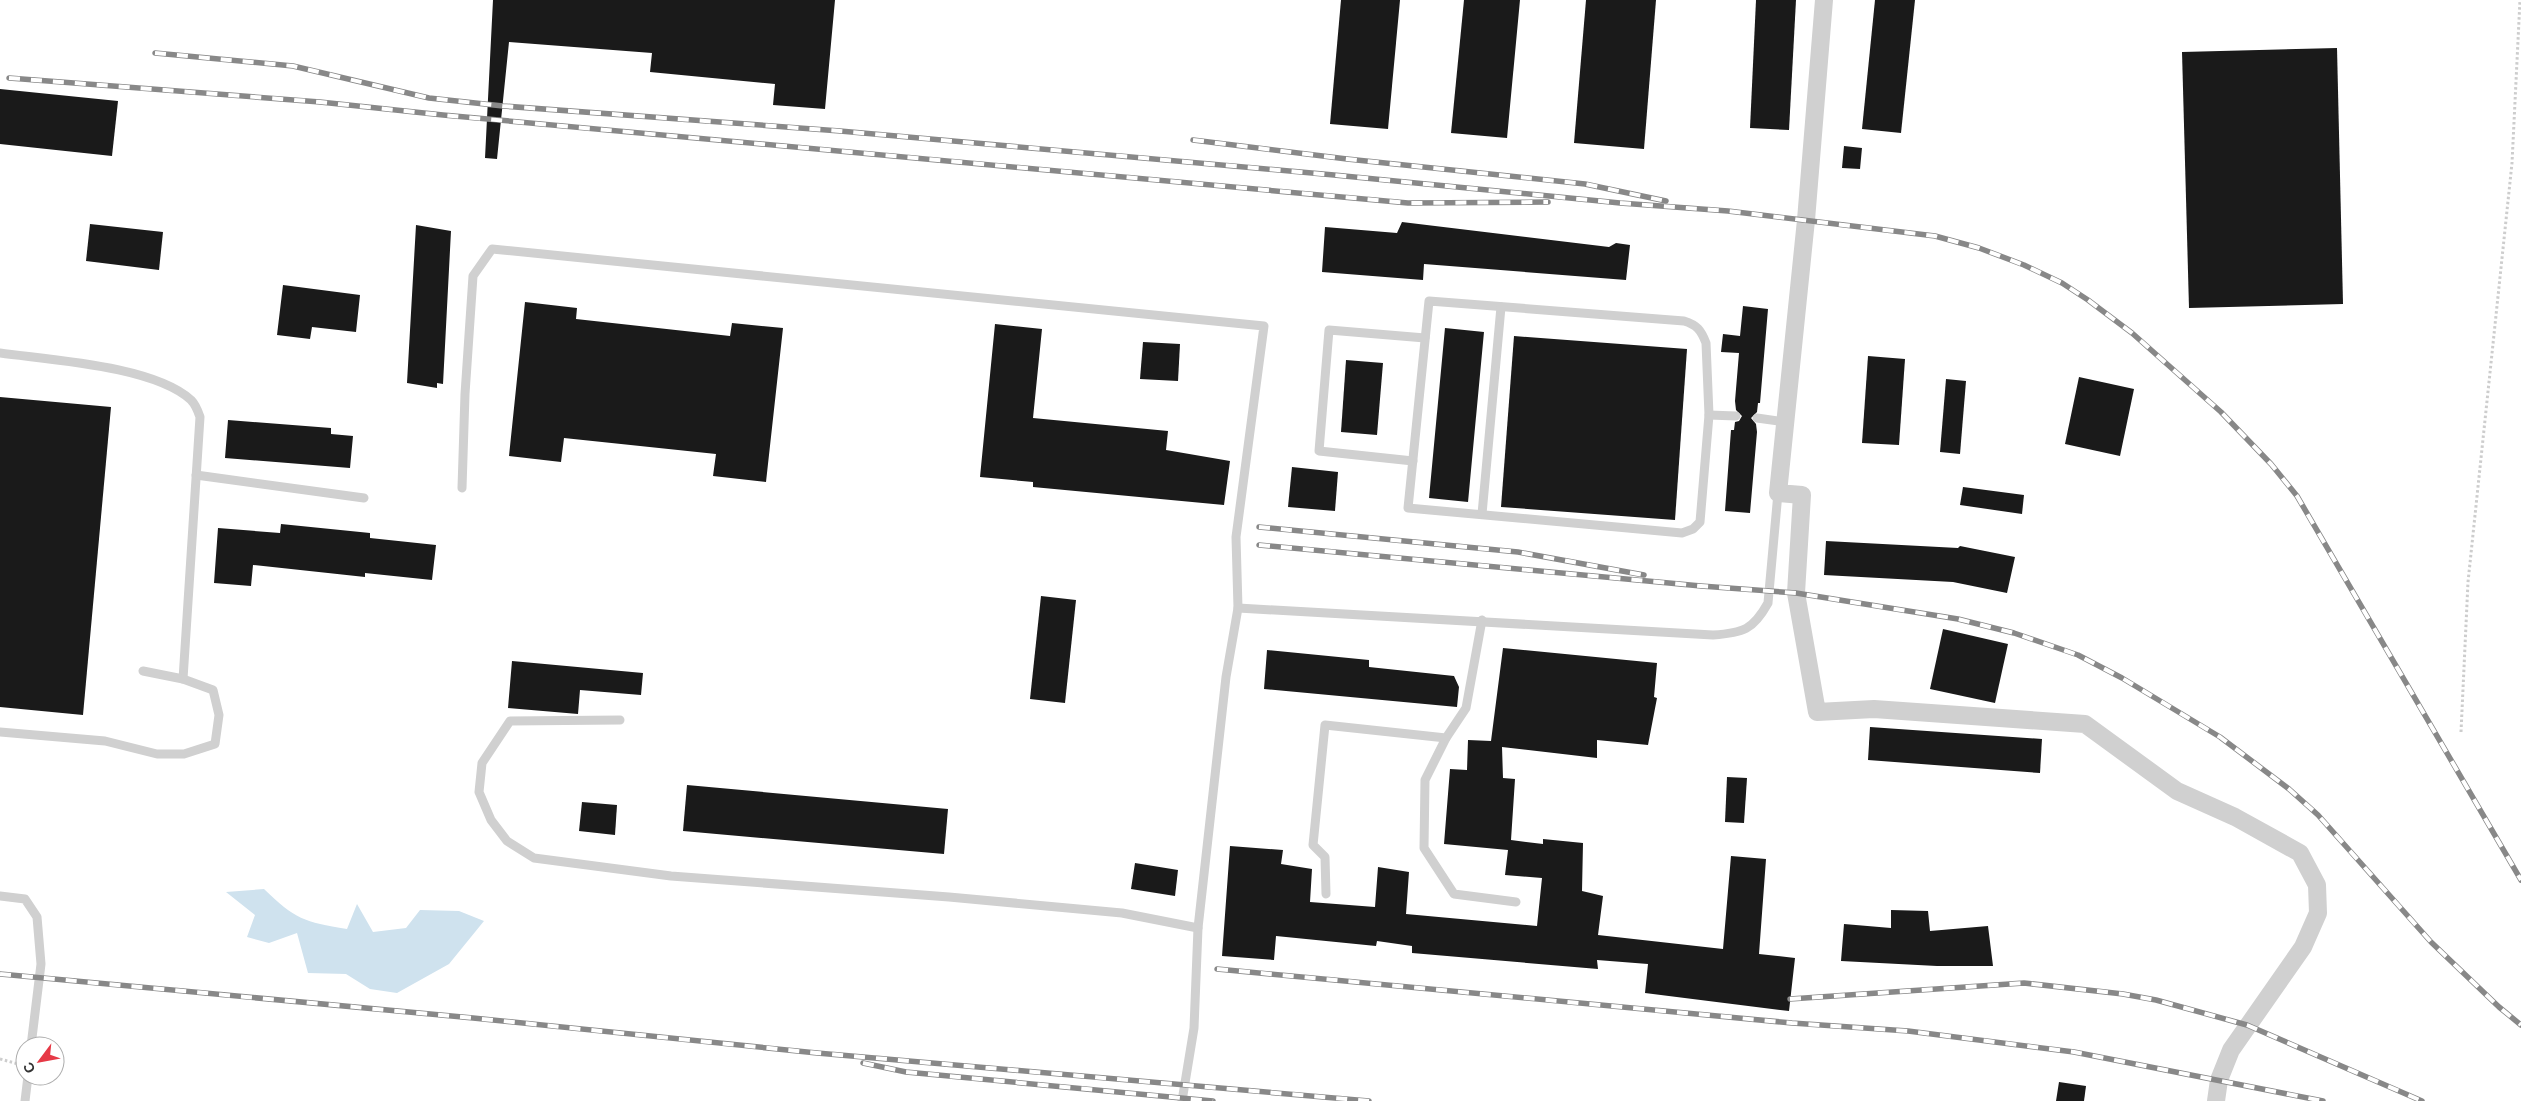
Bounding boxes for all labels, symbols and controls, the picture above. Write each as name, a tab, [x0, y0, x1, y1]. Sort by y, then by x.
north arrow	[15, 1036, 65, 1086]
text: С	[20, 1059, 38, 1076]

